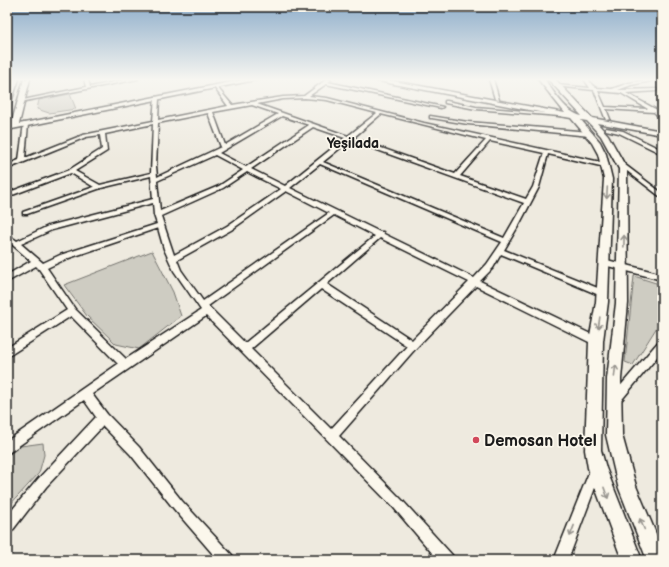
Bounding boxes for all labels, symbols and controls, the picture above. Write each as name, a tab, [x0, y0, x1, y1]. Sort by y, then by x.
district label: Yeşilada	[327, 135, 379, 152]
one-way arrow	[603, 186, 611, 199]
one-way arrow	[620, 235, 627, 248]
one-way arrow	[595, 316, 603, 329]
one-way arrow	[611, 365, 619, 378]
place label: Demosan Hotel	[484, 432, 597, 451]
marker: Demosan Hotel	[471, 435, 481, 445]
one-way arrow	[602, 486, 610, 498]
one-way arrow	[638, 518, 646, 530]
one-way arrow	[568, 524, 576, 536]

